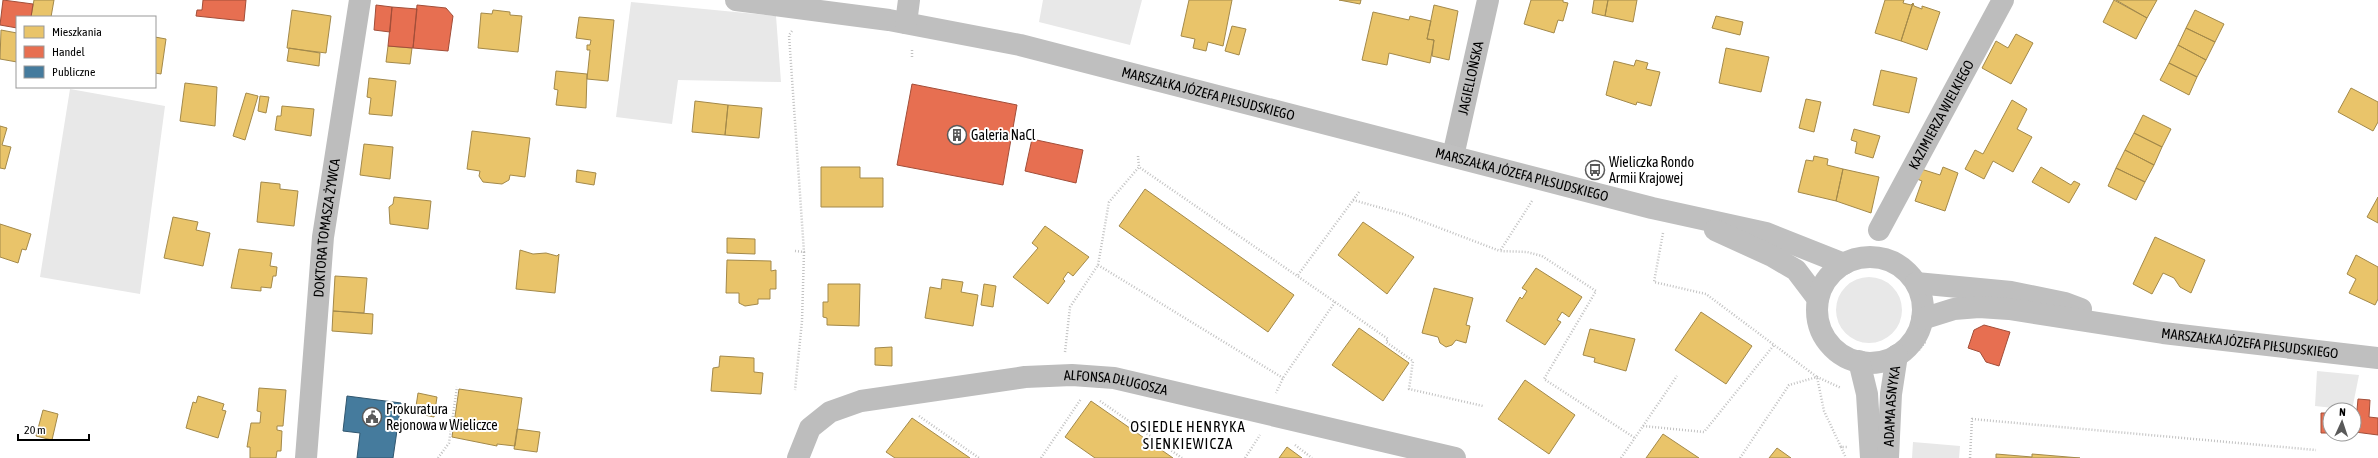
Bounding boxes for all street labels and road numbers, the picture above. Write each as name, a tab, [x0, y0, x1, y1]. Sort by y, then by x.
street label: JAGIELLOŃSKA	[1454, 39, 1487, 116]
street label: KAZIMIERZA WIELKIEGO	[1905, 57, 1977, 172]
street label: MARSZAŁKA JÓZEFA PIŁSUDSKIEGO	[1120, 64, 1296, 124]
street label: MARSZAŁKA JÓZEFA PIŁSUDSKIEGO	[1434, 144, 1610, 204]
street label: DOKTORA TOMASZA ŻYWCA	[310, 157, 343, 298]
street label: MARSZAŁKA JÓZEFA PIŁSUDSKIEGO	[2161, 325, 2339, 361]
street label: ADAMA ASNYKA	[1881, 365, 1903, 447]
street label: ALFONSA DŁUGOSZA	[1063, 367, 1169, 398]

